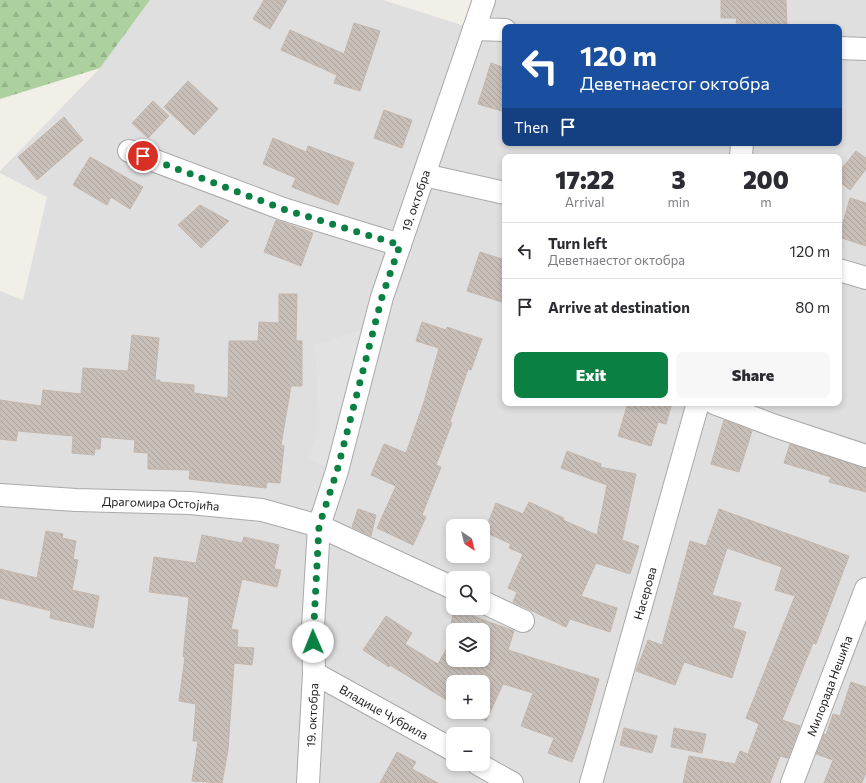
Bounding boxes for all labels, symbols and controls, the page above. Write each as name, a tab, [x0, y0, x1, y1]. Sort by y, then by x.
text: 120 m	[580, 38, 657, 72]
icon: left	[514, 40, 566, 92]
text: Деветнаестог октобра	[580, 72, 770, 94]
icon: arrive	[557, 116, 579, 138]
text: Then	[514, 118, 549, 136]
pin	[126, 139, 160, 173]
icon: arrive	[132, 145, 154, 167]
text: 17:22	[555, 165, 614, 194]
text: 3	[672, 165, 686, 194]
text: 200	[743, 165, 789, 194]
street label: 19. октобра	[398, 168, 432, 233]
text: Arrival	[565, 194, 604, 210]
text: min	[668, 194, 690, 210]
text: m	[760, 194, 772, 210]
text: Turn left	[548, 234, 607, 252]
icon: left	[514, 240, 536, 262]
text: 120 m	[790, 242, 830, 260]
text: Деветнаестог октобра	[548, 252, 685, 268]
icon: arrive	[514, 296, 536, 318]
text: Arrive at destination	[548, 298, 690, 316]
text: 80 m	[795, 298, 830, 316]
button: Exit	[514, 352, 668, 398]
button: Share	[676, 352, 830, 398]
street label: Драгомира Остојића	[102, 494, 220, 513]
north arrow	[446, 519, 490, 563]
map controls	[446, 519, 490, 771]
street label: Насерова	[630, 565, 658, 621]
button: search	[446, 571, 490, 615]
position arrow	[292, 621, 334, 663]
button: layers	[446, 623, 490, 667]
street label: Милорада Нешића	[804, 634, 855, 738]
button: +	[446, 675, 490, 719]
street label: Владице Чубрила	[337, 682, 431, 742]
street label: 19. октобра	[303, 683, 320, 748]
button: −	[446, 727, 490, 771]

